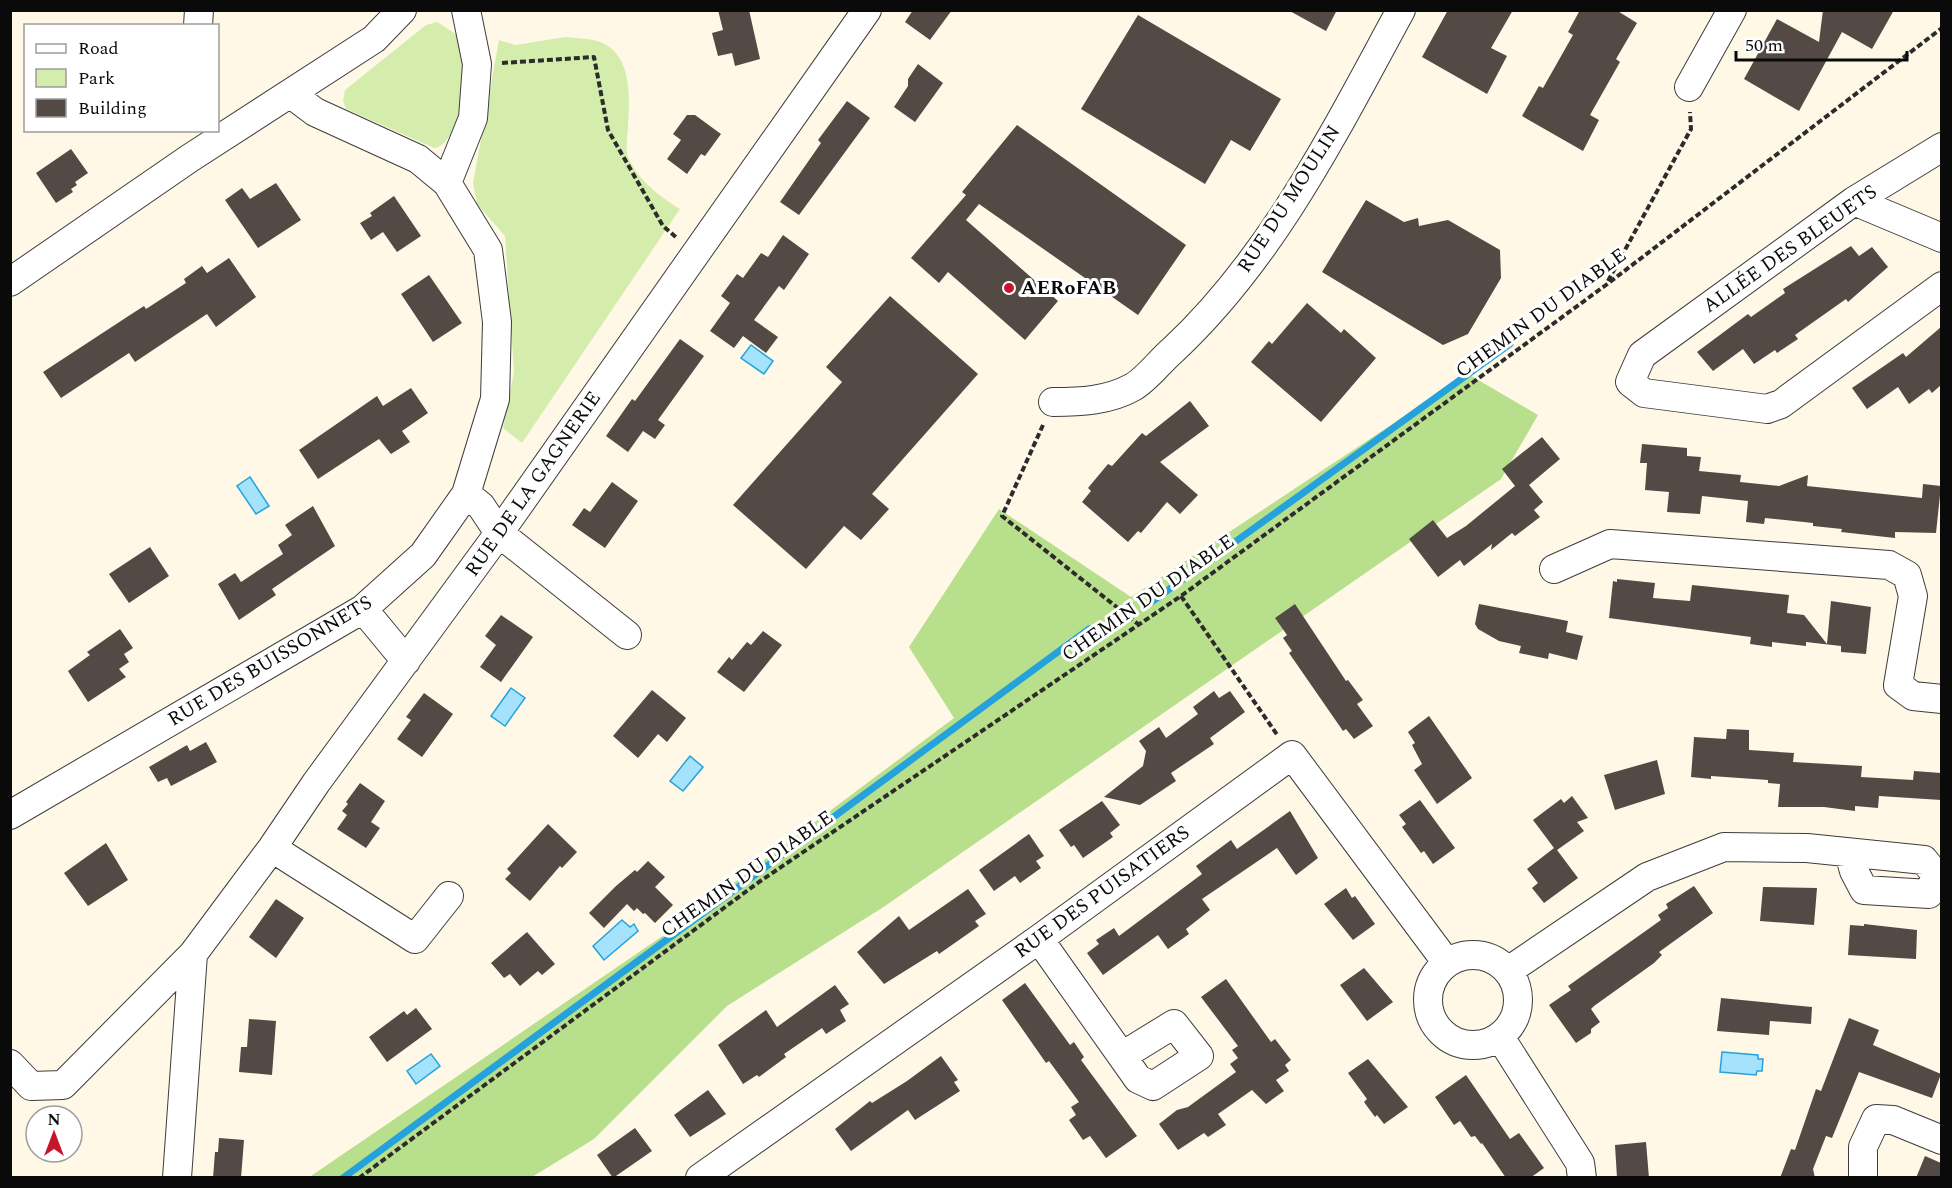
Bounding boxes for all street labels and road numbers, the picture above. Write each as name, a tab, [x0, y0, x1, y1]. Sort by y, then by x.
street label: RUE DU MOULIN	[1230, 119, 1348, 279]
street label: ALLÉE DES BLEUETS	[1697, 177, 1883, 321]
street label: CHEMIN DU DIABLE	[1449, 241, 1633, 385]
street label: RUE DE LA GAGNERIE	[457, 385, 609, 583]
street label: CHEMIN DU DIABLE	[1055, 527, 1241, 669]
street label: RUE DES BUISSONNETS	[162, 588, 378, 734]
street label: CHEMIN DU DIABLE	[654, 803, 840, 945]
street label: RUE DES PUISATIERS	[1008, 818, 1196, 966]

